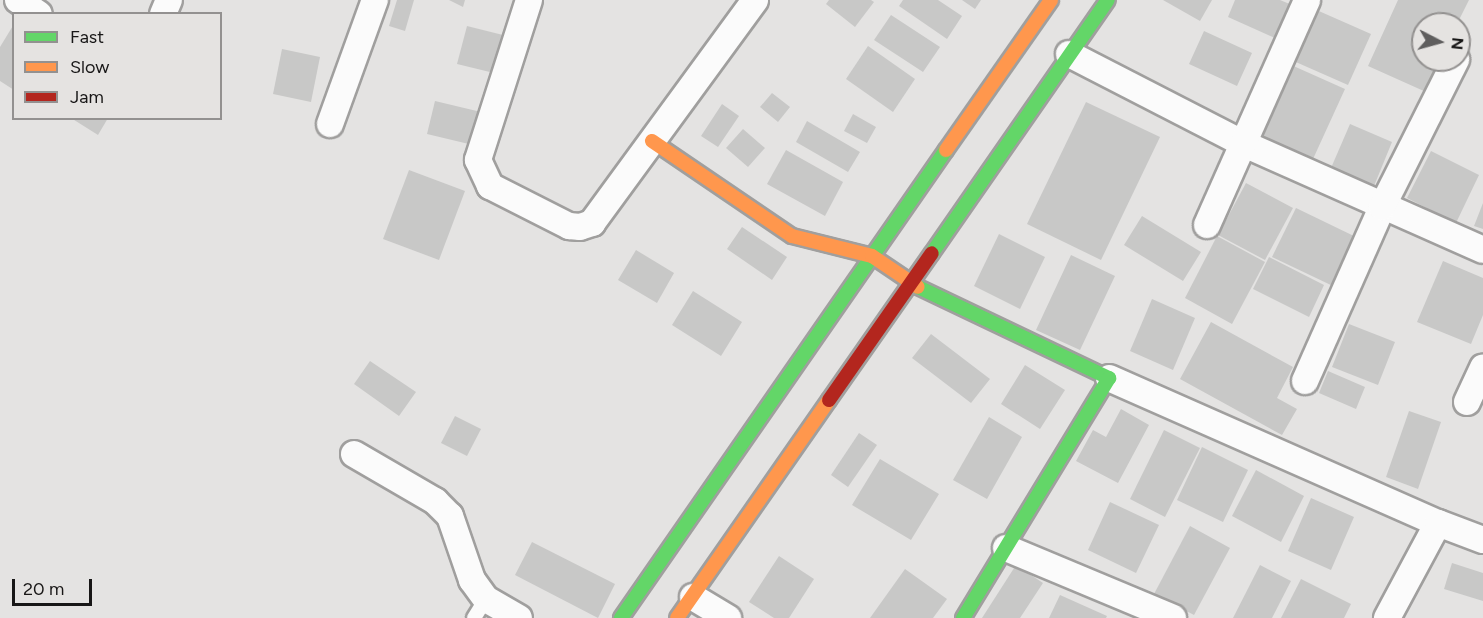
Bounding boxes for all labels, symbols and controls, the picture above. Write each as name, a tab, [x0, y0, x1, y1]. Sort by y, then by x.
legend	[12, 12, 222, 120]
north arrow	[1411, 12, 1471, 72]
text: Fast	[70, 26, 104, 48]
text: N	[1447, 37, 1468, 51]
text: Slow	[70, 56, 109, 78]
text: Jam	[70, 86, 104, 108]
scale bar	[15, 567, 94, 605]
text: 20 m	[23, 578, 64, 600]

